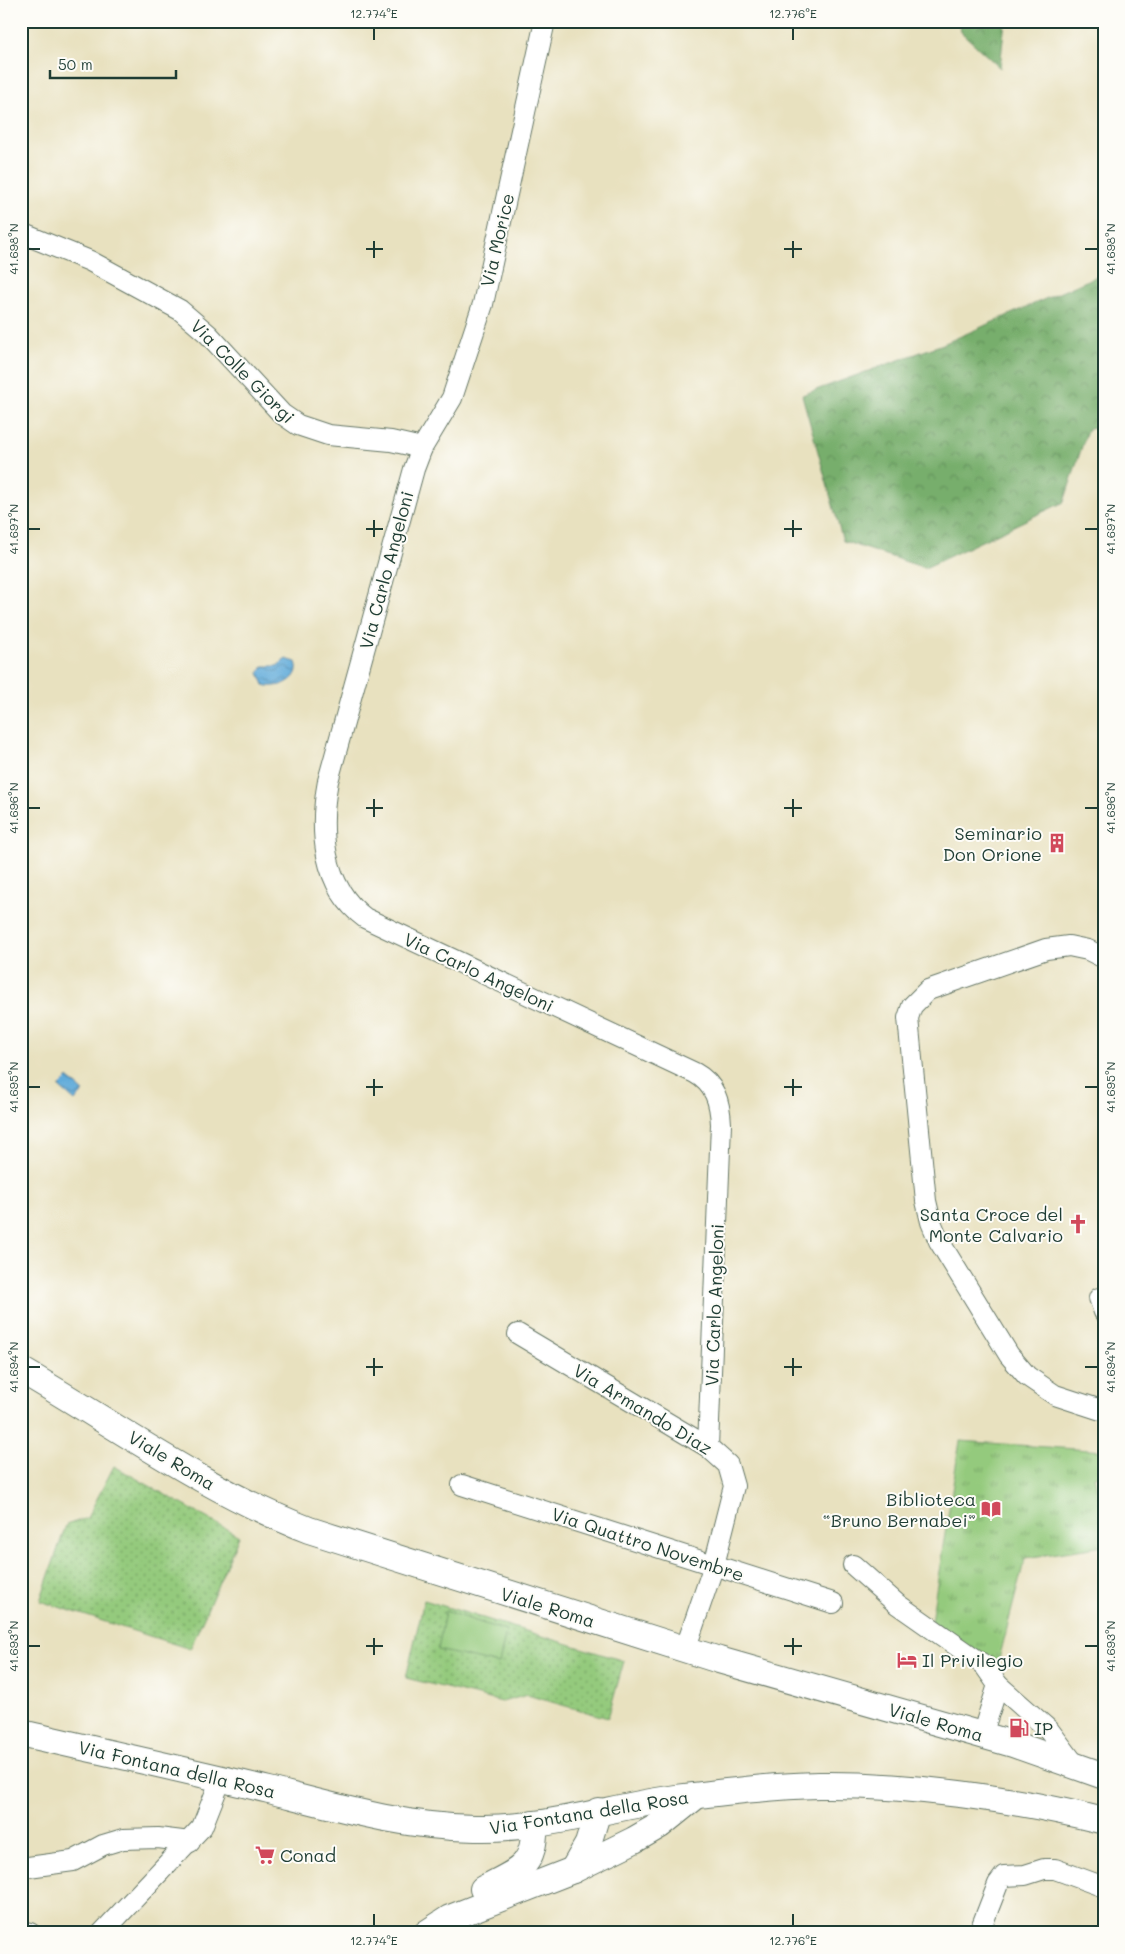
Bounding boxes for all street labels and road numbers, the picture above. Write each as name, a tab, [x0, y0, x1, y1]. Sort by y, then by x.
street label: Via Morice	[475, 191, 519, 289]
street label: Via Colle Giorgi	[186, 314, 300, 428]
street label: Via Carlo Angeloni	[353, 488, 419, 652]
street label: Via Carlo Angeloni	[400, 927, 558, 1017]
street label: Via Carlo Angeloni	[699, 1223, 729, 1387]
street label: Via Armando Diaz	[569, 1358, 717, 1460]
street label: Viale Roma	[124, 1425, 220, 1495]
street label: Via Quattro Novembre	[549, 1502, 747, 1586]
street label: Viale Roma	[498, 1581, 598, 1633]
street label: Viale Roma	[886, 1697, 986, 1747]
street label: Via Fontana della Rosa	[76, 1735, 278, 1803]
street label: Via Fontana della Rosa	[488, 1784, 690, 1840]

